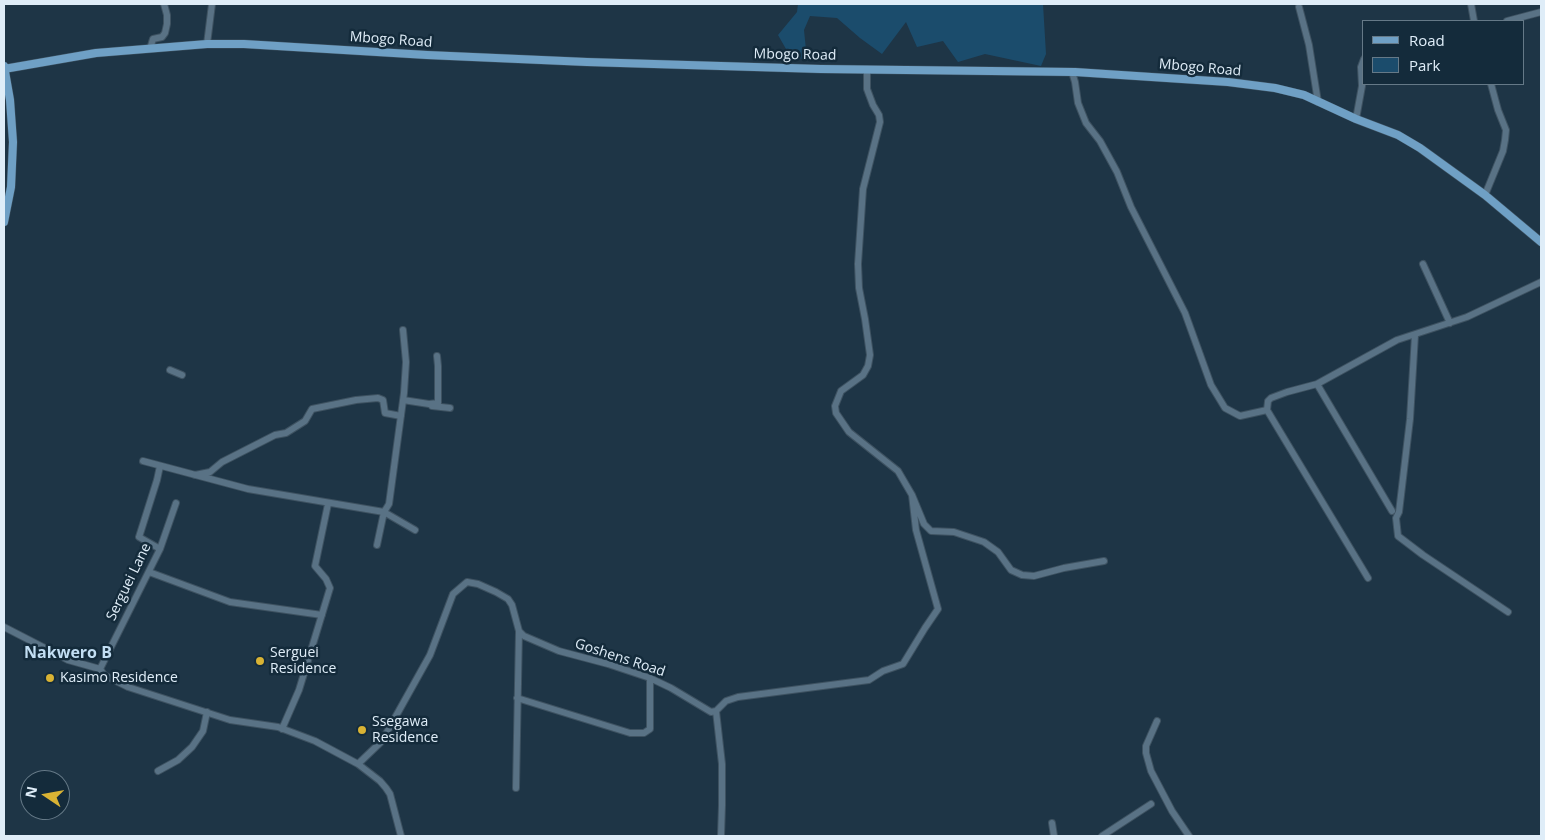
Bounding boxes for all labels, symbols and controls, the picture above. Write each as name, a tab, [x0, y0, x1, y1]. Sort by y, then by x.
legend	[1362, 20, 1525, 85]
street label: Mbogo Road	[349, 29, 433, 51]
text: Road	[1409, 30, 1445, 50]
street label: Mbogo Road	[754, 46, 836, 64]
text: Park	[1409, 55, 1440, 75]
street label: Mbogo Road	[1158, 56, 1242, 80]
street label: Serguei Lane	[103, 541, 155, 623]
street label: Goshens Road	[573, 635, 667, 681]
district label: Nakwero B	[24, 643, 112, 663]
place label: Serguei Residence	[270, 645, 336, 678]
marker: Serguei Residence	[254, 655, 266, 667]
place label: Kasimo Residence	[60, 670, 178, 686]
marker: Kasimo Residence	[44, 672, 56, 684]
place label: Ssegawa Residence	[372, 714, 438, 746]
marker: Ssegawa Residence	[356, 724, 368, 736]
north arrow	[20, 770, 70, 820]
text: N	[20, 784, 41, 800]

